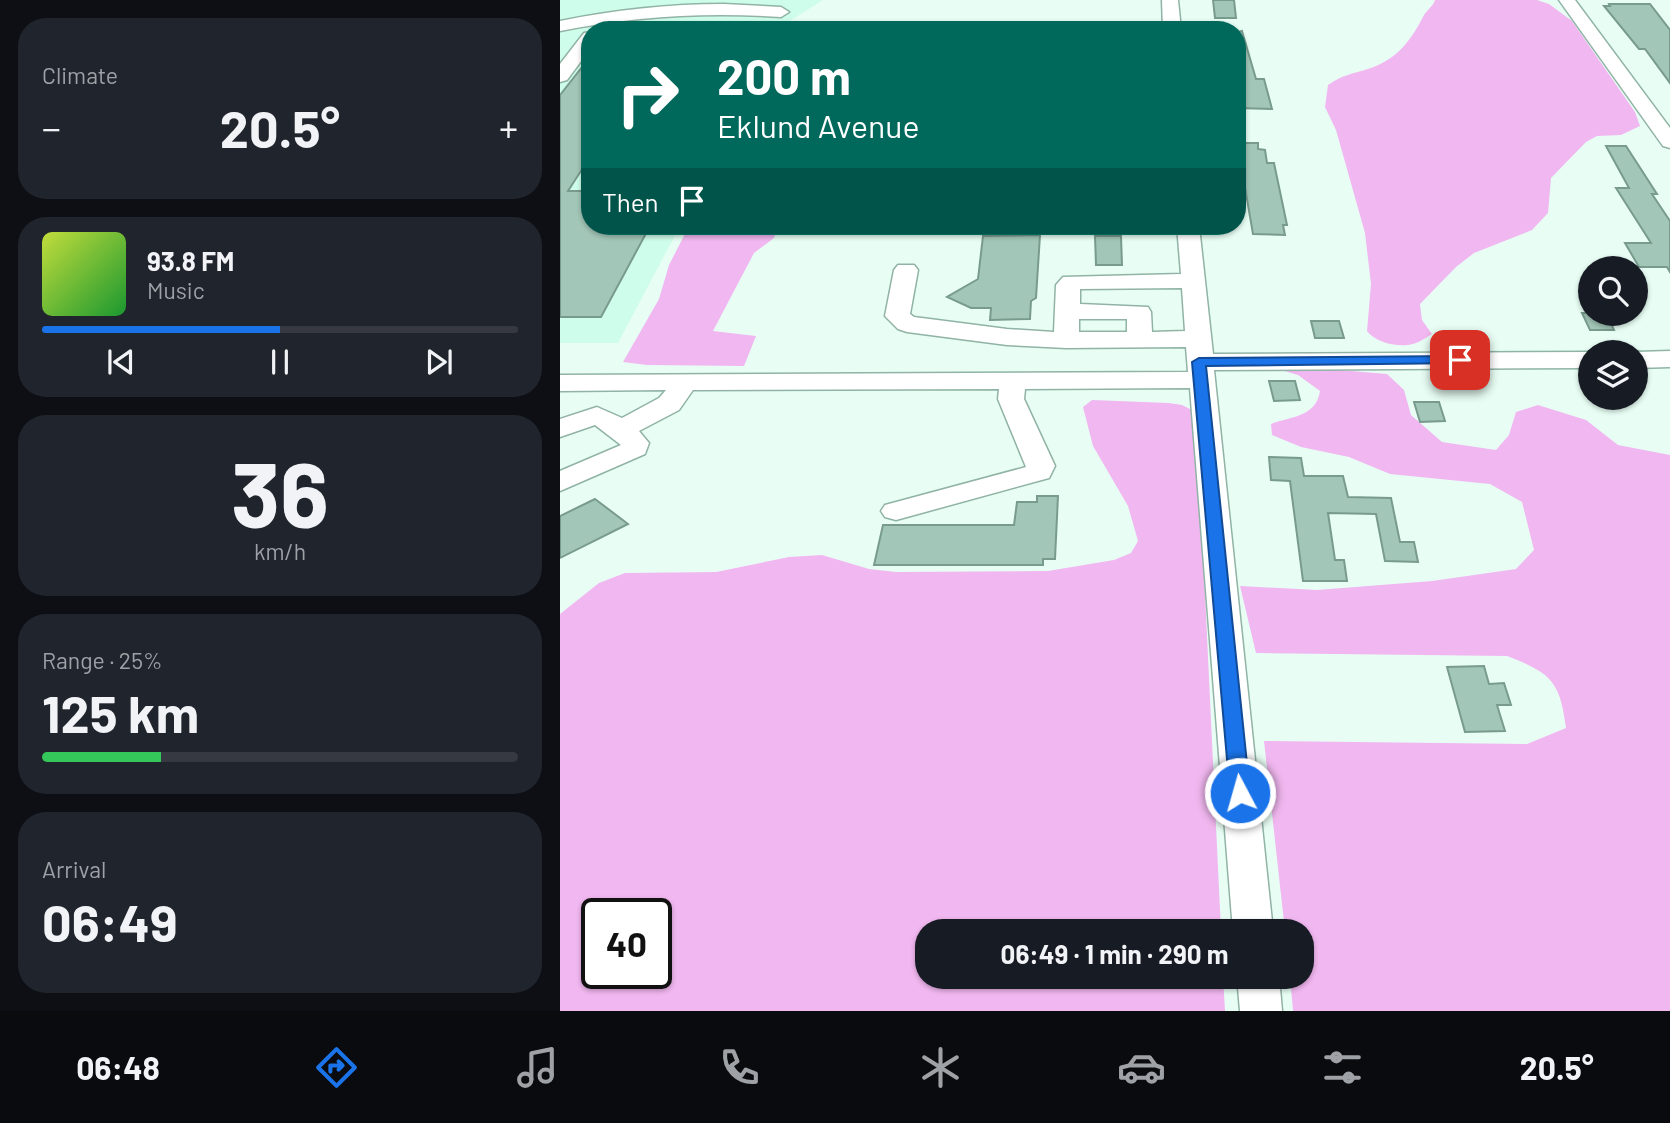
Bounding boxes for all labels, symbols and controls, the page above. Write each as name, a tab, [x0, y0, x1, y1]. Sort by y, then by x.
text: 200 m	[717, 46, 851, 105]
icon: right	[602, 49, 693, 140]
text: Climate	[42, 61, 118, 89]
text: 20.5°	[220, 96, 340, 158]
text: −	[42, 104, 61, 150]
text: +	[499, 104, 518, 150]
text: Eklund Avenue	[717, 106, 920, 144]
icon: arrive	[673, 182, 711, 220]
text: Then	[602, 186, 659, 217]
text: 93.8 FM	[147, 245, 234, 276]
map controls	[1578, 256, 1648, 410]
button: search	[1578, 256, 1648, 326]
text: Music	[147, 276, 205, 304]
pin	[1430, 330, 1490, 390]
button: layers	[1578, 340, 1648, 410]
icon: arrive	[1441, 341, 1479, 379]
icon: previous	[102, 343, 140, 381]
icon: pause	[261, 343, 299, 381]
icon: next	[420, 343, 458, 381]
text: 36	[231, 437, 329, 546]
text: km/h	[254, 537, 306, 565]
text: Range · 25%	[42, 646, 162, 674]
text: 125 km	[42, 681, 199, 743]
position arrow	[1203, 756, 1277, 830]
text: Arrival	[42, 855, 106, 883]
text: 06:49	[42, 890, 178, 952]
speed limit sign: 40	[581, 898, 672, 989]
text: 06:49 · 1 min · 290 m	[1001, 938, 1228, 969]
icon: directions	[312, 1043, 361, 1092]
icon: music	[513, 1043, 562, 1092]
icon: phone	[715, 1043, 764, 1092]
icon: climate	[916, 1043, 965, 1092]
icon: car	[1117, 1043, 1166, 1092]
icon: filters	[1318, 1043, 1367, 1092]
text: 06:48	[76, 1048, 160, 1086]
text: 20.5°	[1520, 1048, 1594, 1086]

